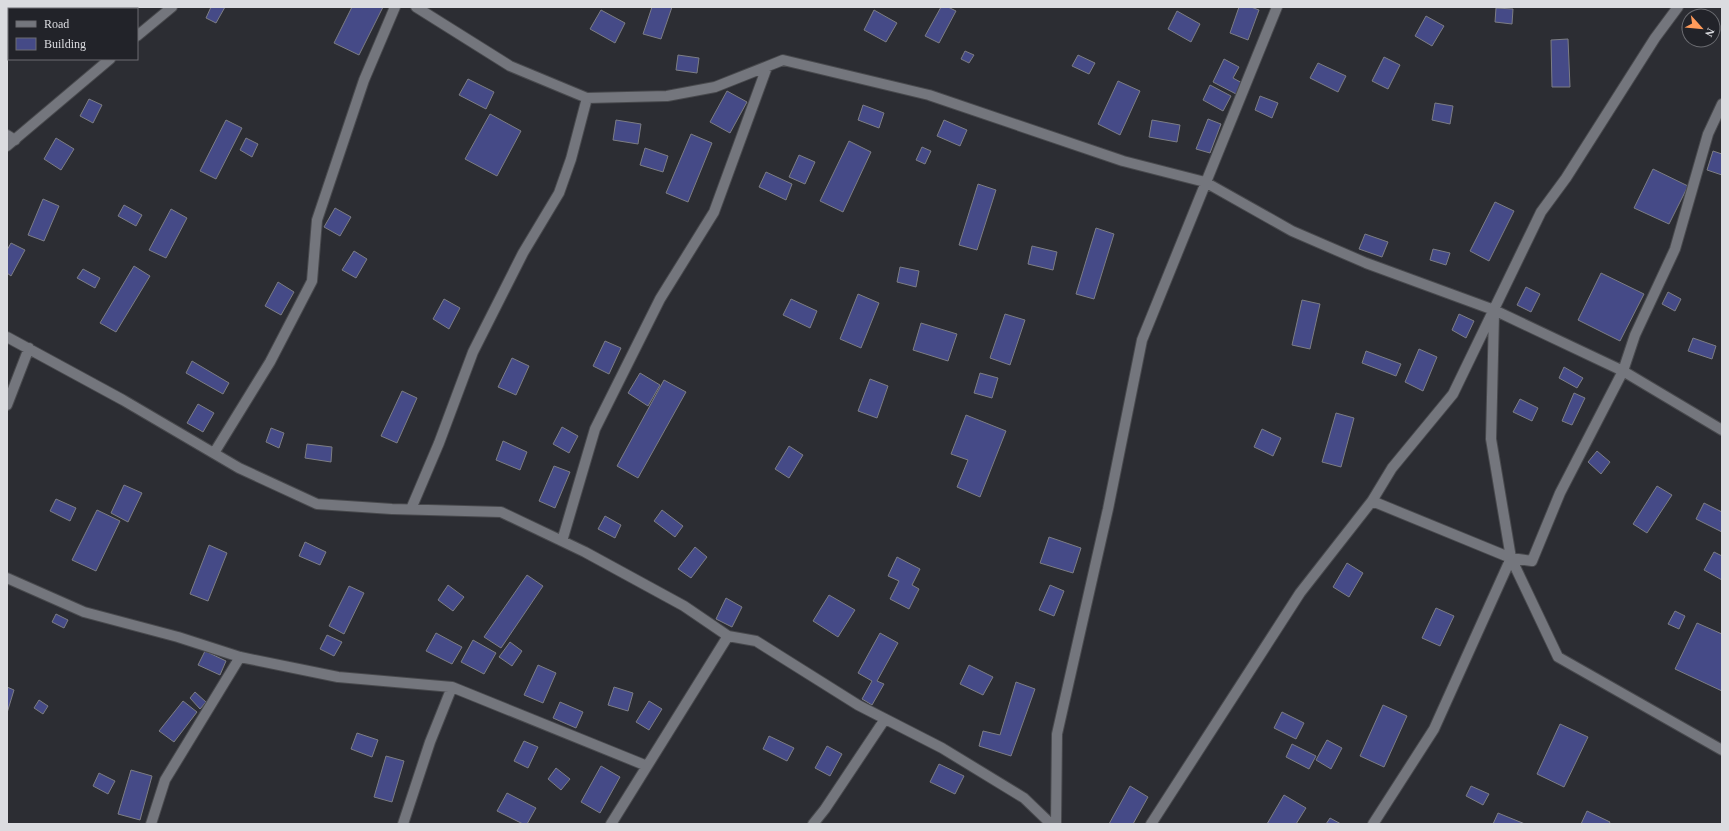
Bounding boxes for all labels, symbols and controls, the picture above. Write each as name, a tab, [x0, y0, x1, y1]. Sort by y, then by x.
legend	[8, 8, 138, 60]
north arrow	[1681, 8, 1721, 48]
text: Road	[44, 17, 69, 31]
text: N	[1703, 26, 1717, 39]
text: Building	[44, 37, 86, 51]

